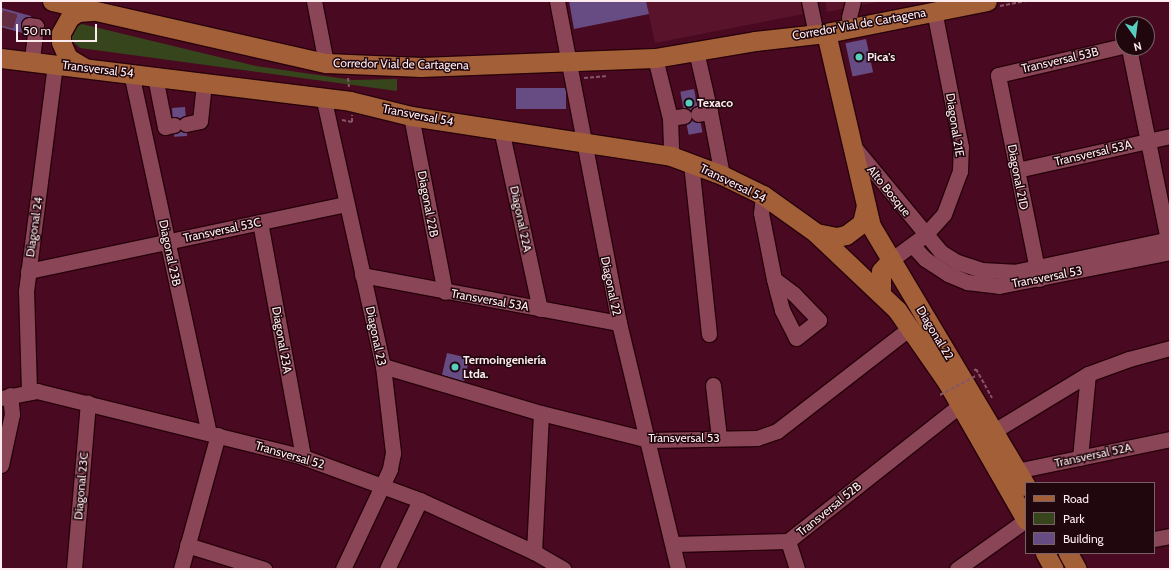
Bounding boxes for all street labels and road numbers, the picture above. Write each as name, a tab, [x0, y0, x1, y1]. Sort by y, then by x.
street label: Corredor Vial de Cartagena	[791, 5, 927, 43]
street label: Transversal 53B	[1020, 44, 1100, 76]
street label: Corredor Vial de Cartagena	[333, 56, 469, 72]
street label: Transversal 54	[61, 57, 135, 81]
street label: Diagonal 21E	[943, 92, 967, 158]
street label: Transversal 54	[381, 101, 455, 129]
street label: Transversal 53A	[1053, 137, 1133, 169]
street label: Diagonal 21D	[1005, 143, 1031, 211]
street label: Transversal 54	[698, 161, 768, 205]
street label: Alto Bosque	[864, 163, 914, 219]
street label: Diagonal 22B	[415, 170, 441, 238]
street label: Diagonal 22A	[507, 184, 535, 254]
street label: Diagonal 24	[23, 196, 45, 258]
street label: Transversal 53C	[182, 215, 262, 245]
street label: Diagonal 23B	[156, 219, 184, 287]
street label: Diagonal 22	[598, 255, 624, 317]
street label: Transversal 53	[1011, 263, 1083, 291]
street label: Transversal 53A	[450, 286, 530, 314]
street label: Diagonal 22	[913, 304, 957, 362]
street label: Diagonal 23A	[269, 305, 295, 375]
street label: Diagonal 23	[363, 305, 389, 367]
street label: Transversal 53	[648, 431, 720, 445]
street label: Transversal 52	[254, 438, 326, 472]
street label: Transversal 52A	[1053, 440, 1133, 470]
street label: Diagonal 23C	[71, 452, 91, 520]
street label: Transversal 52B	[794, 479, 864, 539]

